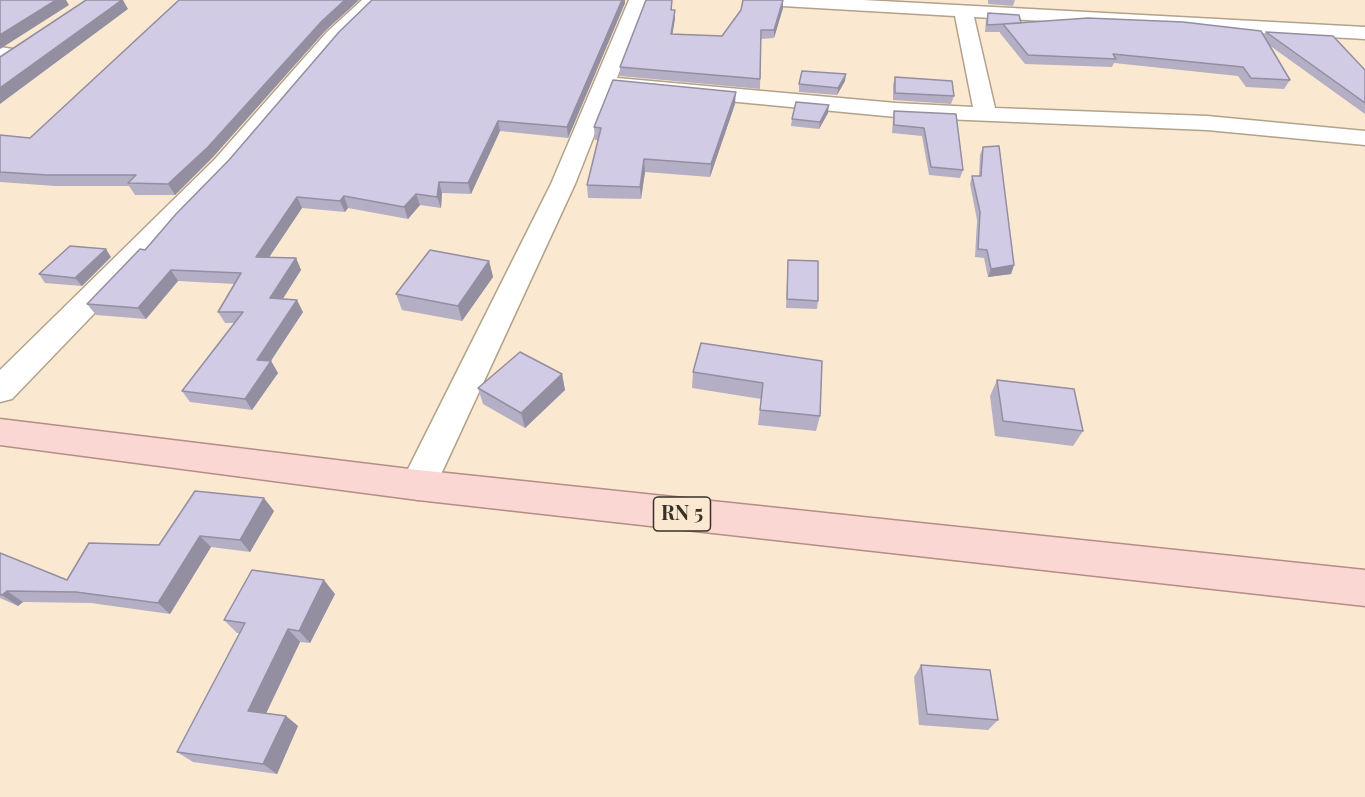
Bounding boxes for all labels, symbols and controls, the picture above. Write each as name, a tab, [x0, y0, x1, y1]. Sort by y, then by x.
road number: RN 5	[654, 497, 710, 531]

